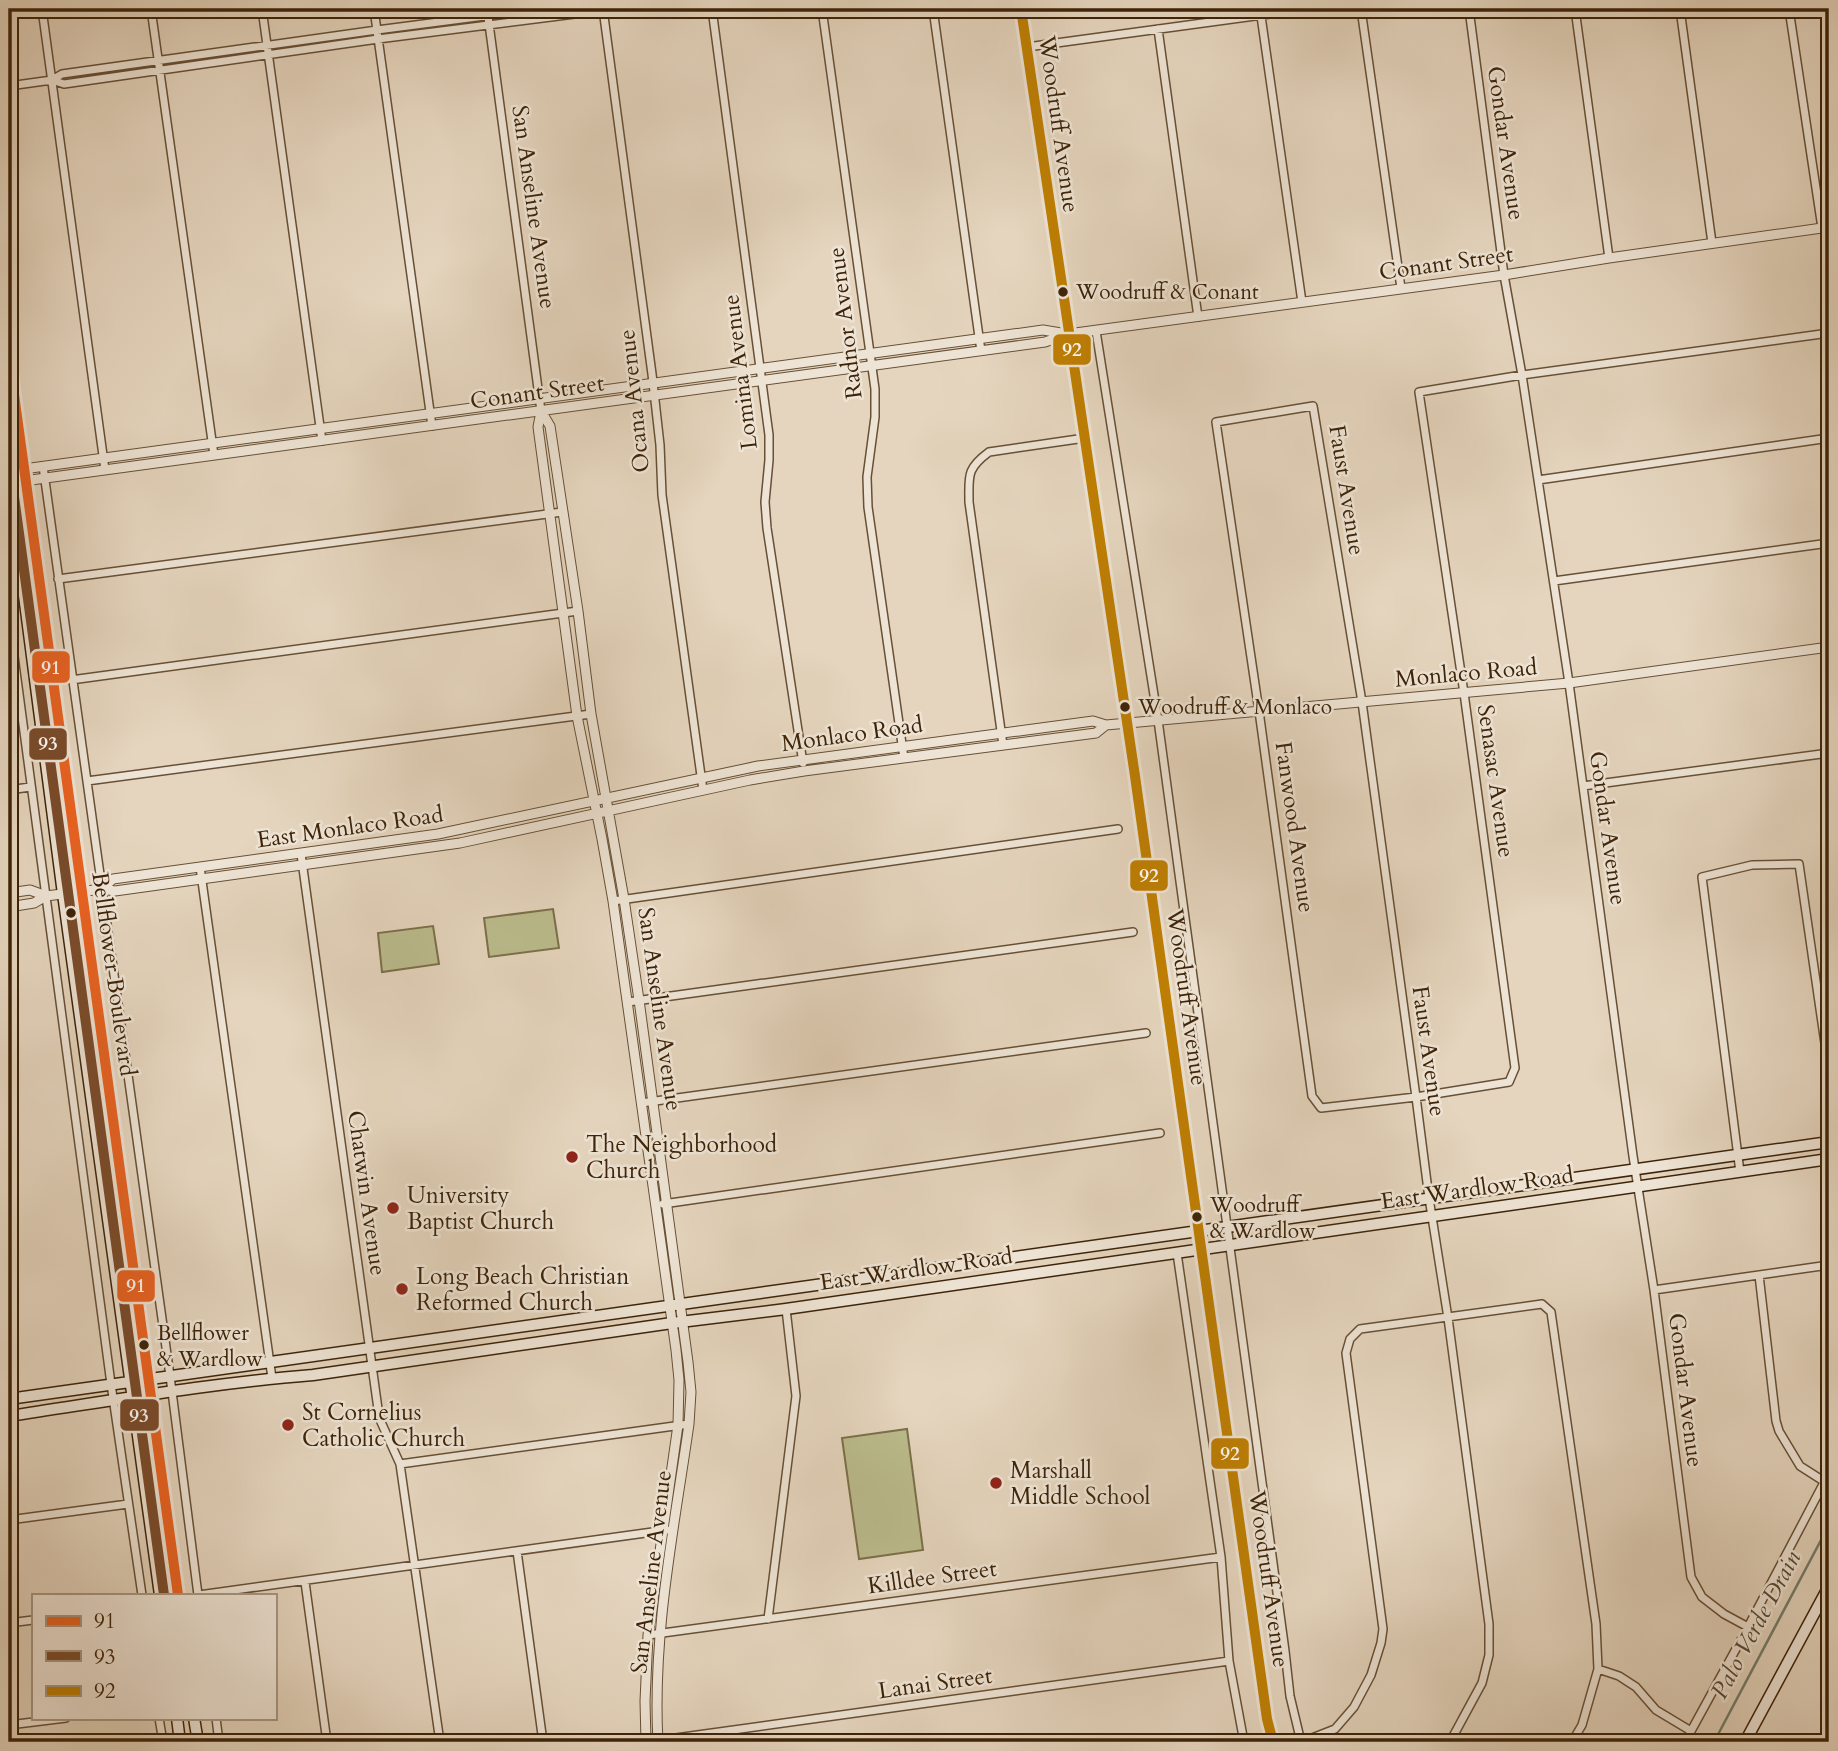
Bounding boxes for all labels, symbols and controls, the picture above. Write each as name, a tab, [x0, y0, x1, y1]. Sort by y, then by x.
street label: Woodruff Avenue	[1031, 33, 1087, 214]
street label: Gondar Avenue	[1480, 64, 1532, 222]
street label: San Anseline Avenue	[504, 103, 564, 311]
street label: Conant Street	[1377, 238, 1515, 288]
street label: Radnor Avenue	[820, 245, 870, 401]
place label: Woodruff & Conant	[1075, 278, 1259, 307]
marker: Woodruff & Conant	[1056, 285, 1070, 299]
street label: Lomina Avenue	[715, 293, 765, 451]
street label: Ocana Avenue	[611, 328, 657, 474]
line badge: 92	[1052, 333, 1092, 366]
text: 92	[1062, 337, 1082, 363]
street label: Conant Street	[468, 367, 606, 417]
street label: Faust Avenue	[1321, 423, 1373, 557]
line badge: 91	[31, 650, 71, 684]
street label: Monlaco Road	[1394, 651, 1539, 695]
text: 91	[41, 655, 61, 681]
place label: Woodruff & Monlaco	[1137, 693, 1332, 722]
marker: Woodruff & Monlaco	[1118, 700, 1132, 714]
street label: Senasac Avenue	[1470, 703, 1522, 859]
street label: Monlaco Road	[779, 709, 926, 759]
line badge: 93	[28, 727, 68, 761]
text: 93	[38, 731, 58, 757]
street label: Fanwood Avenue	[1268, 739, 1322, 915]
street label: Gondar Avenue	[1582, 749, 1634, 907]
street label: East Monlaco Road	[255, 798, 446, 855]
line badge: 92	[1129, 859, 1169, 892]
text: 92	[1139, 863, 1159, 889]
street label: Bellflower Boulevard	[84, 870, 144, 1079]
street label: San Anseline Avenue	[630, 905, 690, 1113]
unlabelled marker	[64, 906, 78, 920]
street label: Woodruff Avenue	[1159, 906, 1215, 1087]
street label: Faust Avenue	[1405, 984, 1453, 1118]
street label: Chatwin Avenue	[340, 1109, 394, 1277]
place label: The Neighborhood Church	[586, 1129, 778, 1186]
marker: The Neighborhood Church	[564, 1149, 580, 1165]
street label: East Wardlow Road	[1378, 1159, 1576, 1217]
place label: University Baptist Church	[407, 1180, 554, 1237]
place label: Woodruff & Wardlow	[1209, 1191, 1316, 1246]
marker: University Baptist Church	[385, 1200, 401, 1216]
marker: Woodruff & Wardlow	[1190, 1210, 1204, 1224]
street label: East Wardlow Road	[817, 1240, 1015, 1298]
place label: Long Beach Christian Reformed Church	[416, 1261, 629, 1318]
line badge: 91	[116, 1269, 156, 1303]
text: 91	[126, 1273, 146, 1299]
marker: Long Beach Christian Reformed Church	[394, 1281, 410, 1297]
street label: Gondar Avenue	[1661, 1311, 1711, 1469]
place label: Bellflower & Wardlow	[157, 1319, 263, 1374]
marker: Bellflower & Wardlow	[137, 1338, 151, 1352]
place label: St Cornelius Catholic Church	[302, 1397, 466, 1454]
line badge: 93	[119, 1398, 160, 1432]
text: 93	[129, 1403, 149, 1429]
marker: St Cornelius Catholic Church	[280, 1417, 296, 1433]
line badge: 92	[1210, 1437, 1250, 1470]
text: 92	[1220, 1441, 1240, 1467]
place label: Marshall Middle School	[1010, 1455, 1151, 1512]
street label: San Anseline Avenue	[623, 1468, 679, 1676]
marker: Marshall Middle School	[988, 1475, 1004, 1491]
street label: Woodruff Avenue	[1241, 1488, 1297, 1669]
water label: Palo Verde Drain	[1703, 1545, 1809, 1705]
street label: Killdee Street	[866, 1553, 998, 1601]
legend	[32, 1594, 276, 1720]
text: 91	[94, 1607, 116, 1636]
text: 93	[94, 1643, 116, 1672]
street label: Lanai Street	[876, 1660, 994, 1706]
text: 92	[94, 1677, 116, 1706]

